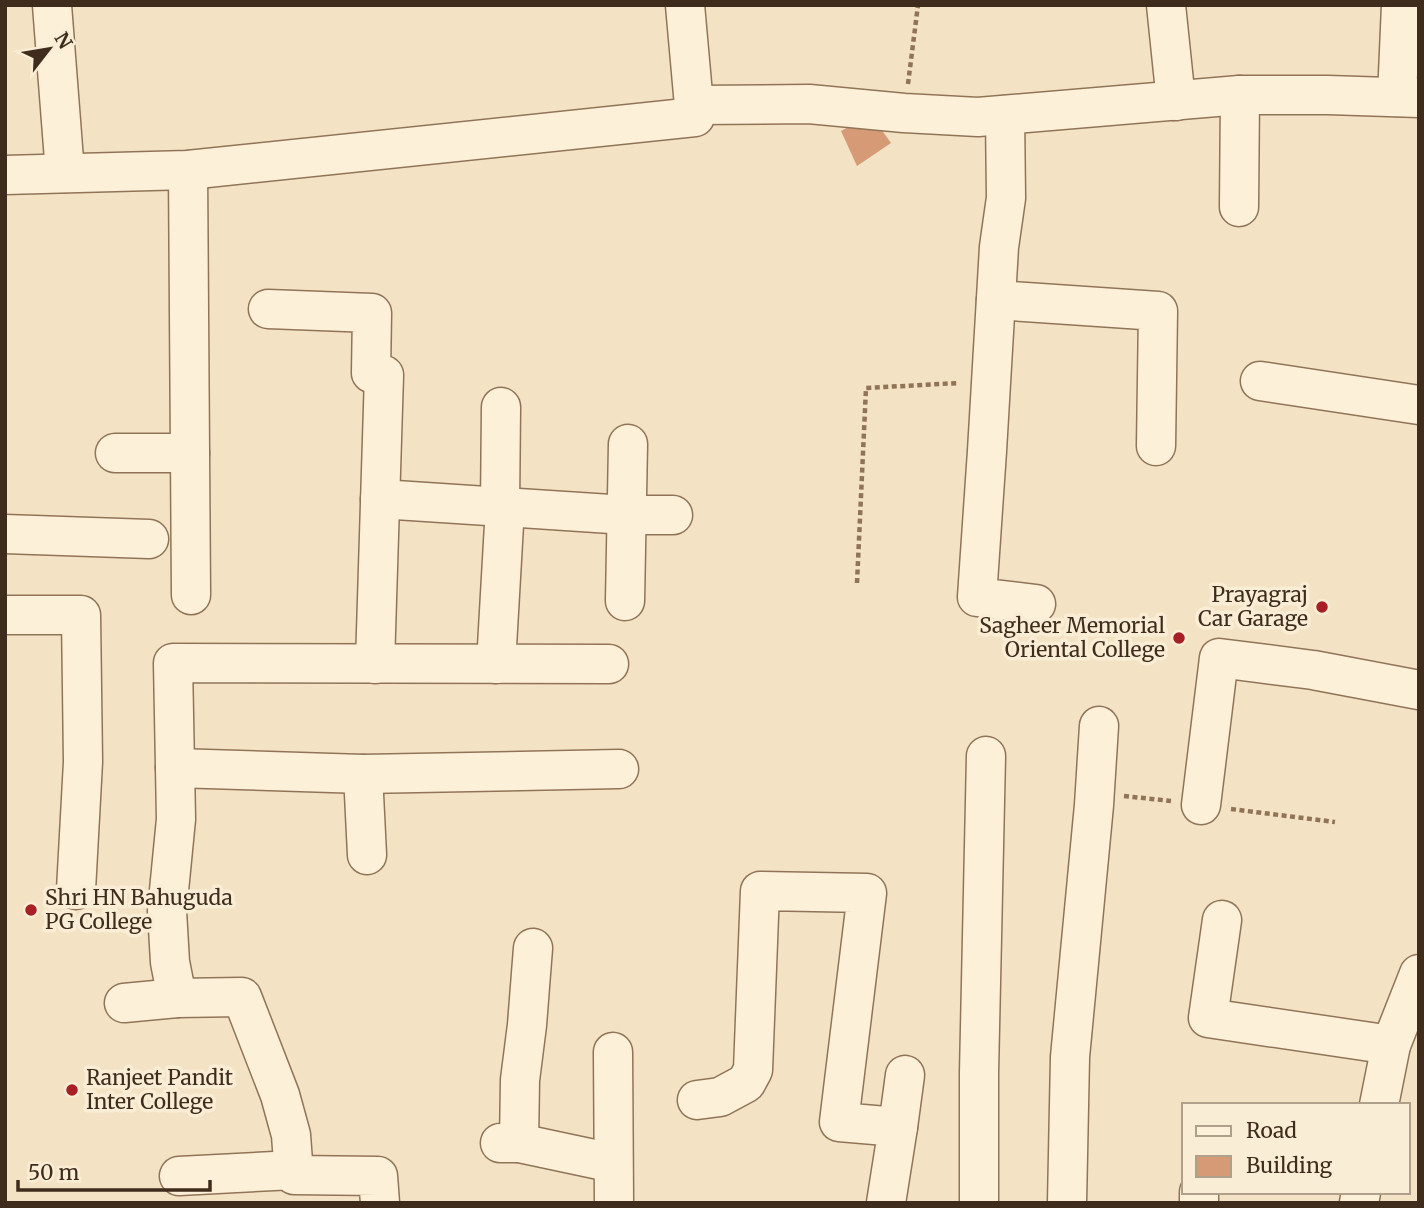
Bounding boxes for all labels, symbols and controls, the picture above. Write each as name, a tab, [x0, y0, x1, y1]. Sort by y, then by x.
north arrow	[14, 14, 84, 84]
text: N	[49, 28, 78, 53]
place label: Prayagraj Car Garage	[1198, 581, 1308, 632]
marker: Prayagraj Car Garage	[1314, 599, 1330, 615]
place label: Sagheer Memorial Oriental College	[979, 612, 1165, 663]
marker: Sagheer Memorial Oriental College	[1171, 630, 1187, 646]
place label: Shri HN Bahuguda PG College	[45, 884, 233, 935]
marker: Shri HN Bahuguda PG College	[23, 902, 39, 918]
place label: Ranjeet Pandit Inter College	[86, 1064, 233, 1115]
marker: Ranjeet Pandit Inter College	[64, 1082, 80, 1098]
legend	[1182, 1103, 1410, 1194]
text: Road	[1246, 1117, 1297, 1144]
scale bar	[18, 1148, 210, 1192]
text: Building	[1246, 1152, 1333, 1179]
text: 50 m	[28, 1159, 79, 1186]

